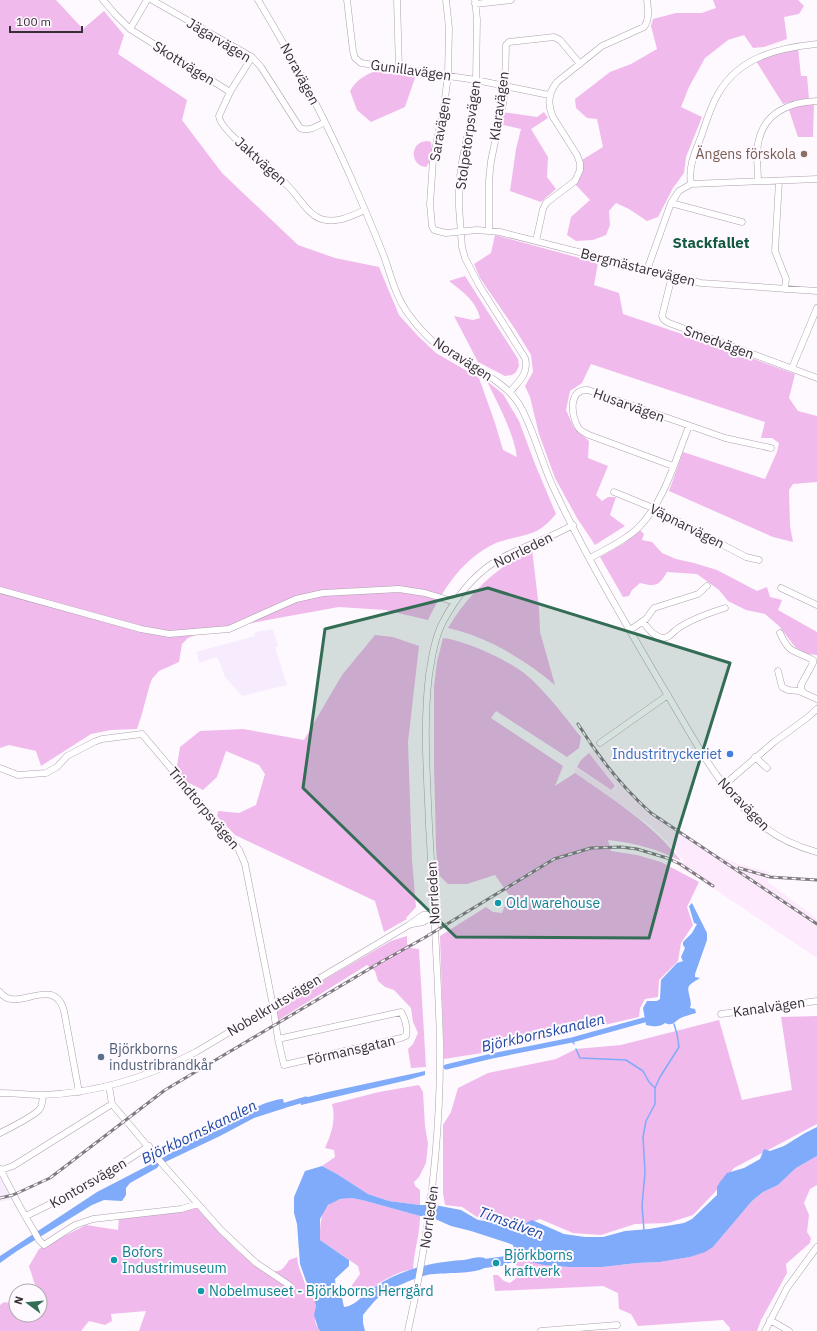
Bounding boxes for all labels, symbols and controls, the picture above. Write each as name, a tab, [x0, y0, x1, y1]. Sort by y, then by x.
scale bar	[10, 8, 82, 34]
text: 100 m	[16, 14, 51, 29]
street label: Jägarvägen	[184, 14, 254, 66]
street label: Skottvägen	[150, 37, 218, 89]
street label: Noravägen	[276, 40, 324, 108]
street label: Gunillavägen	[370, 55, 452, 85]
street label: Klaravägen	[485, 70, 513, 142]
street label: Stolpetorpsvägen	[451, 79, 485, 191]
street label: Saravägen	[425, 95, 455, 163]
street label: Jaktvägen	[231, 133, 291, 189]
place label: Ängens förskola	[695, 145, 797, 163]
marker: Ängens förskola	[799, 149, 809, 159]
district label: Stackfallet	[672, 233, 750, 252]
street label: Bergmästarevägen	[579, 244, 697, 290]
street label: Smedvägen	[681, 321, 757, 363]
street label: Noravägen	[430, 333, 496, 385]
street label: Husarvägen	[591, 384, 667, 426]
street label: Väpnarvägen	[647, 499, 727, 553]
street label: Norrleden	[491, 528, 555, 572]
place label: Industritryckeriet	[612, 745, 722, 763]
marker: Industritryckeriet	[725, 749, 735, 759]
street label: Trindtorpsvägen	[164, 763, 244, 853]
street label: Noravägen	[714, 774, 774, 834]
street label: Norrleden	[422, 861, 444, 925]
place label: Old warehouse	[506, 894, 601, 912]
marker: Old warehouse	[493, 898, 503, 908]
street label: Nobelkrutsvägen	[224, 970, 324, 1040]
street label: Kanalvägen	[732, 993, 806, 1021]
water label: Björkbornskanalen	[479, 1009, 606, 1056]
street label: Förmansgatan	[305, 1031, 397, 1069]
place label: Björkborns industribrandkår	[109, 1040, 213, 1074]
marker: Björkborns industribrandkår	[96, 1052, 106, 1062]
water label: Björkbornskanalen	[138, 1095, 260, 1168]
street label: Kontorsvägen	[46, 1154, 130, 1212]
street label: Norrleden	[416, 1184, 442, 1250]
water label: Timsälven	[476, 1202, 546, 1243]
place label: Bofors Industrimuseum	[122, 1243, 227, 1277]
place label: Björkborns kraftverk	[504, 1246, 573, 1280]
marker: Bofors Industrimuseum	[109, 1255, 119, 1265]
marker: Björkborns kraftverk	[491, 1258, 501, 1268]
place label: Nobelmuseet - Björkborns Herrgård	[209, 1282, 434, 1300]
north arrow	[8, 1283, 48, 1323]
marker: Nobelmuseet - Björkborns Herrgård	[196, 1286, 206, 1296]
text: N	[11, 1294, 26, 1306]

